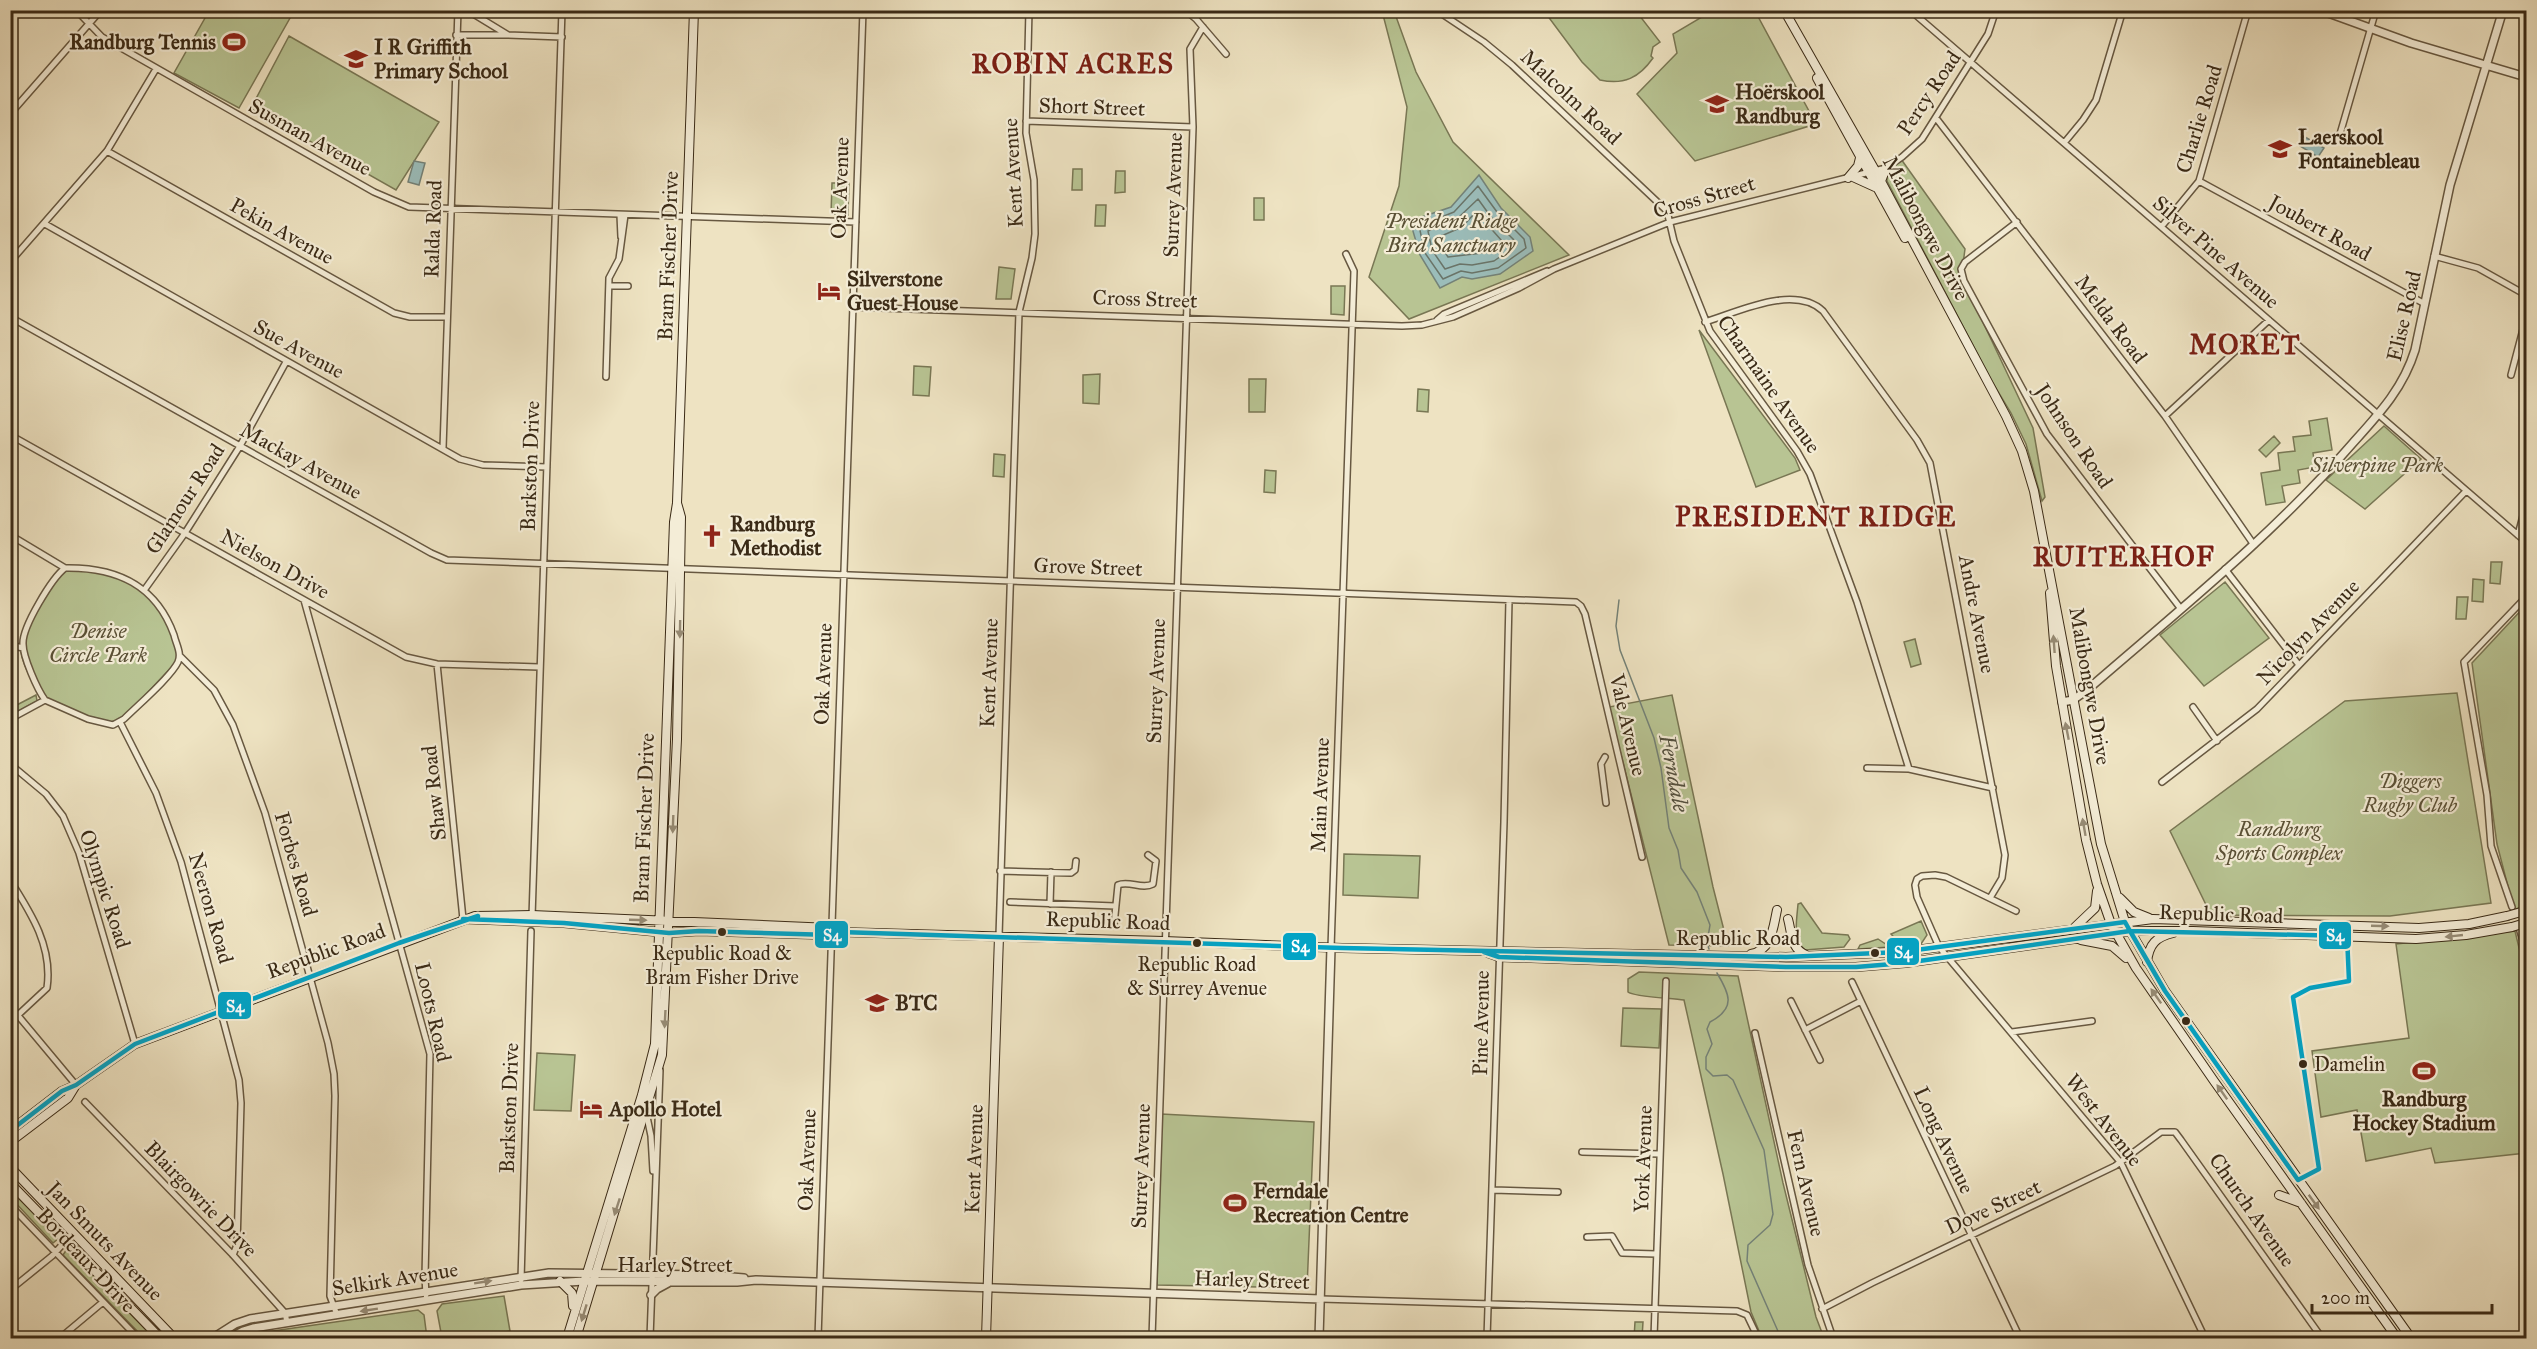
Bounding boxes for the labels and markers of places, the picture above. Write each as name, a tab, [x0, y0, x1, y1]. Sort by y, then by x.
place label: Randburg Tennis	[69, 29, 216, 55]
sports icon: Randburg Tennis	[221, 29, 247, 55]
place label: I R Griffith Primary School	[374, 34, 509, 84]
school or university icon: I R Griffith Primary School	[343, 46, 369, 72]
place label: Hoërskool Randburg	[1735, 79, 1826, 129]
school or university icon: Hoërskool Randburg	[1704, 91, 1730, 117]
place label: Laerskool Fontainebleau	[2298, 124, 2421, 174]
school or university icon: Laerskool Fontainebleau	[2267, 136, 2293, 162]
place label: Silverstone Guest House	[847, 266, 958, 316]
hotel icon: Silverstone Guest House	[816, 278, 842, 304]
place label: Randburg Methodist	[730, 511, 822, 561]
church icon: Randburg Methodist	[699, 523, 725, 549]
marker: Republic Road & Bram Fisher Drive	[716, 926, 728, 938]
marker: Republic Road & Surrey Avenue	[1191, 937, 1203, 949]
place label: Republic Road & Bram Fisher Drive	[645, 941, 799, 989]
unlabelled marker	[1869, 947, 1881, 959]
place label: Republic Road & Surrey Avenue	[1127, 952, 1267, 1000]
school or university icon: BTC	[864, 990, 890, 1016]
place label: BTC	[895, 990, 938, 1016]
unlabelled marker	[2180, 1015, 2192, 1027]
place label: Damelin	[2314, 1052, 2385, 1076]
marker: Damelin	[2297, 1058, 2309, 1070]
sports icon: Randburg Hockey Stadium	[2411, 1058, 2437, 1084]
place label: Randburg Hockey Stadium	[2352, 1086, 2496, 1136]
hotel icon: Apollo Hotel	[578, 1096, 604, 1122]
place label: Apollo Hotel	[607, 1096, 723, 1122]
place label: Ferndale Recreation Centre	[1253, 1178, 1409, 1228]
sports icon: Ferndale Recreation Centre	[1222, 1190, 1248, 1216]

